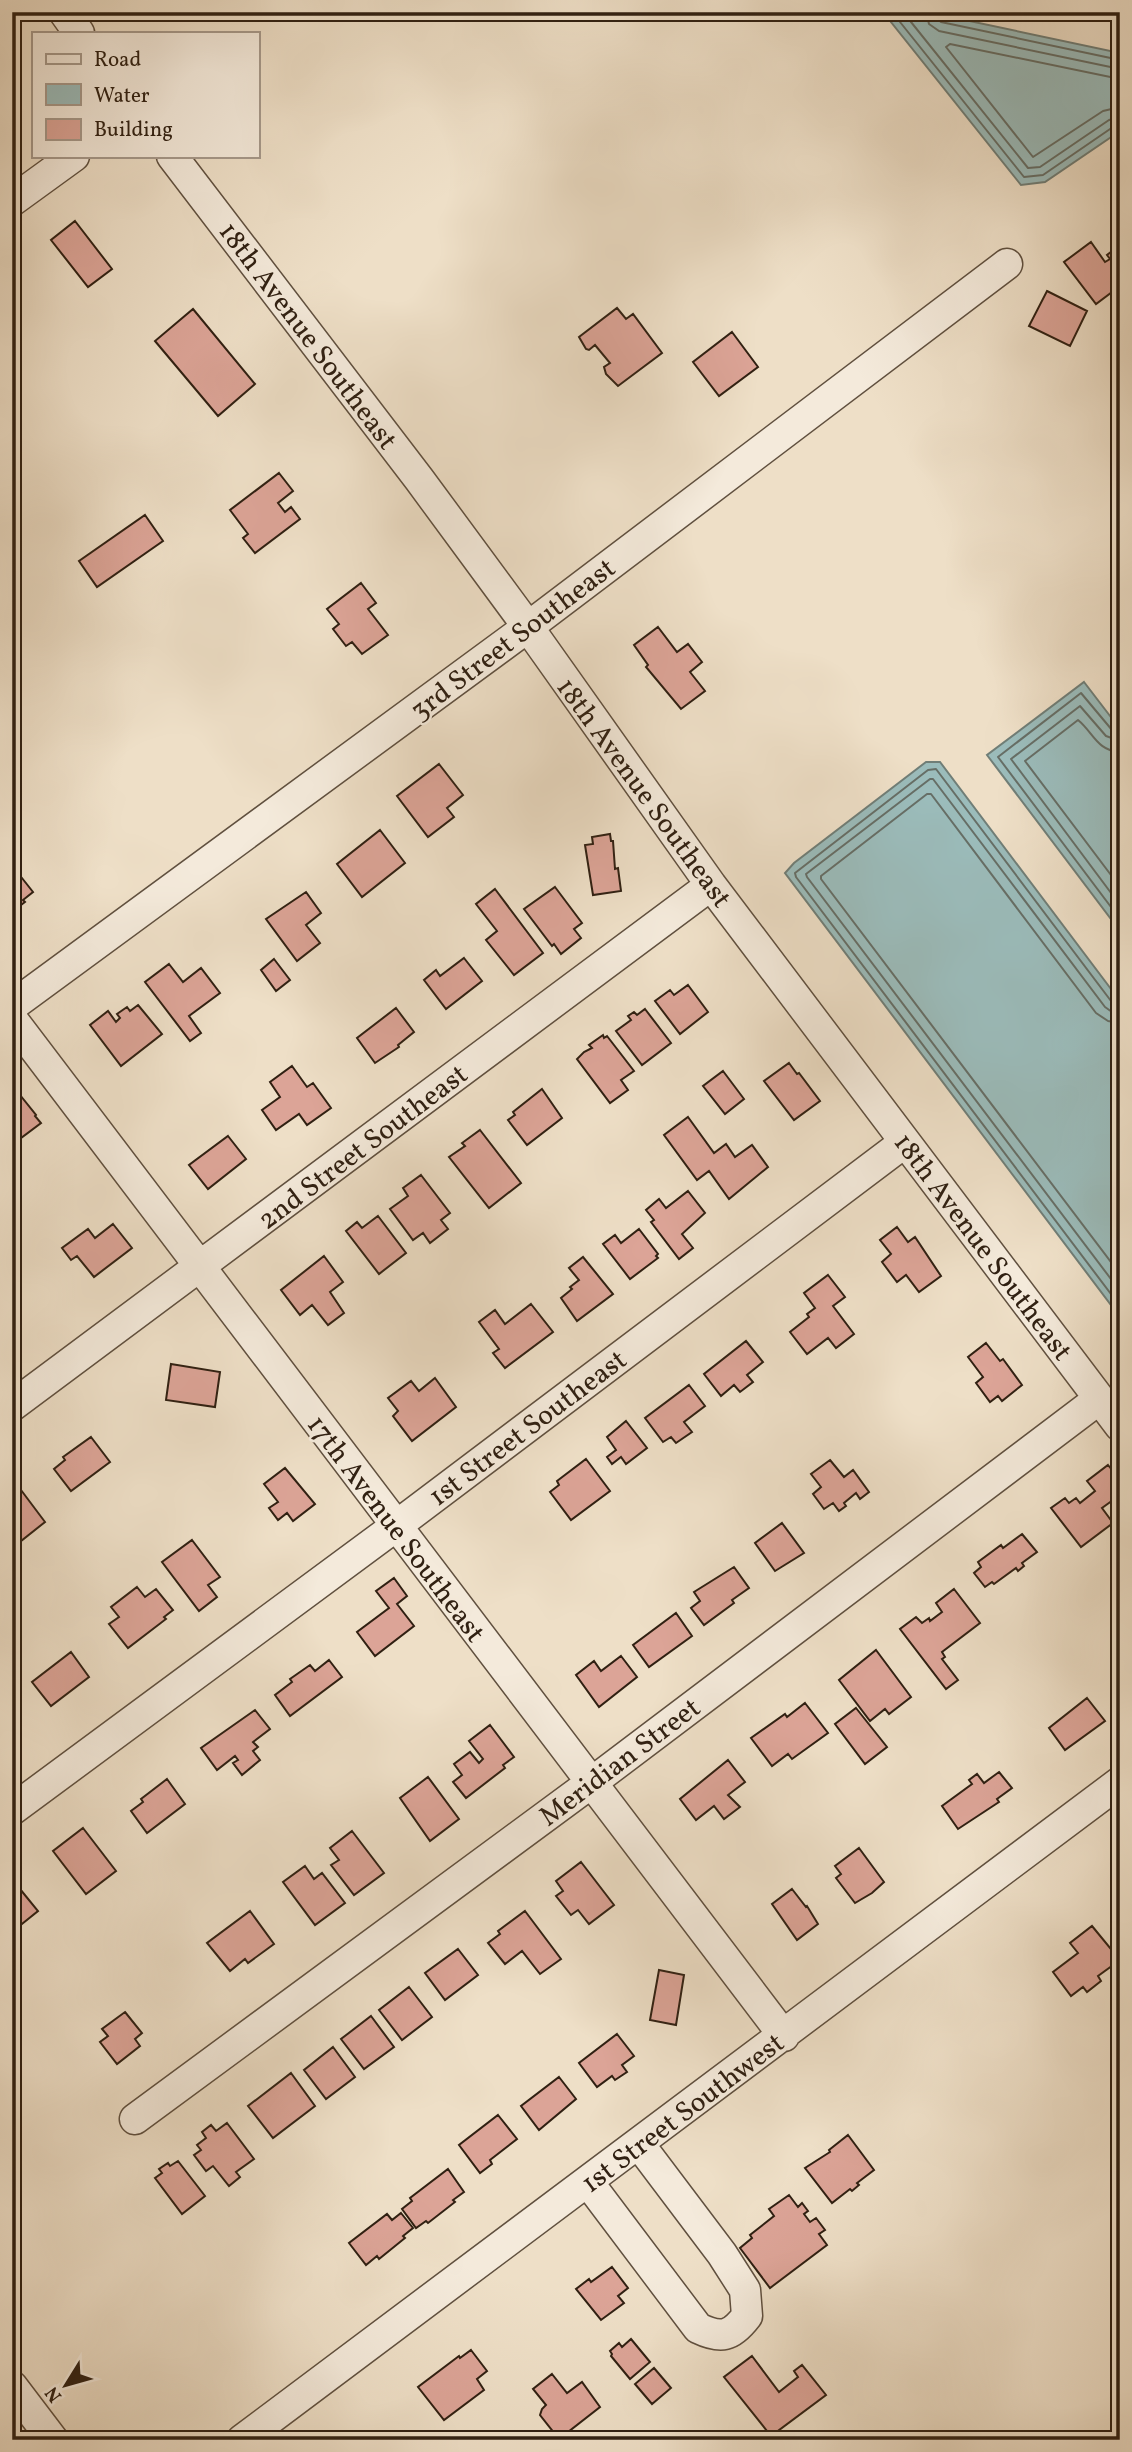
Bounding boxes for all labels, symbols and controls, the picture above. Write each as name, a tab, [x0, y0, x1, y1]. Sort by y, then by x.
legend	[32, 32, 259, 158]
text: Road	[94, 46, 141, 75]
text: Water	[94, 82, 150, 111]
text: Building	[94, 116, 173, 145]
street label: 18th Avenue Southeast	[208, 215, 406, 458]
street label: 3rd Street Southeast	[403, 550, 624, 730]
street label: 18th Avenue Southeast	[546, 670, 740, 917]
street label: 2nd Street Southeast	[250, 1056, 477, 1240]
street label: 18th Avenue Southeast	[883, 1126, 1081, 1369]
street label: 1st Street Southeast	[421, 1342, 636, 1516]
street label: 17th Avenue Southeast	[297, 1408, 493, 1651]
street label: Meridian Street	[532, 1689, 709, 1837]
street label: 1st Street Southwest	[574, 2025, 793, 2203]
north arrow	[32, 2350, 102, 2420]
text: N	[39, 2381, 69, 2407]

